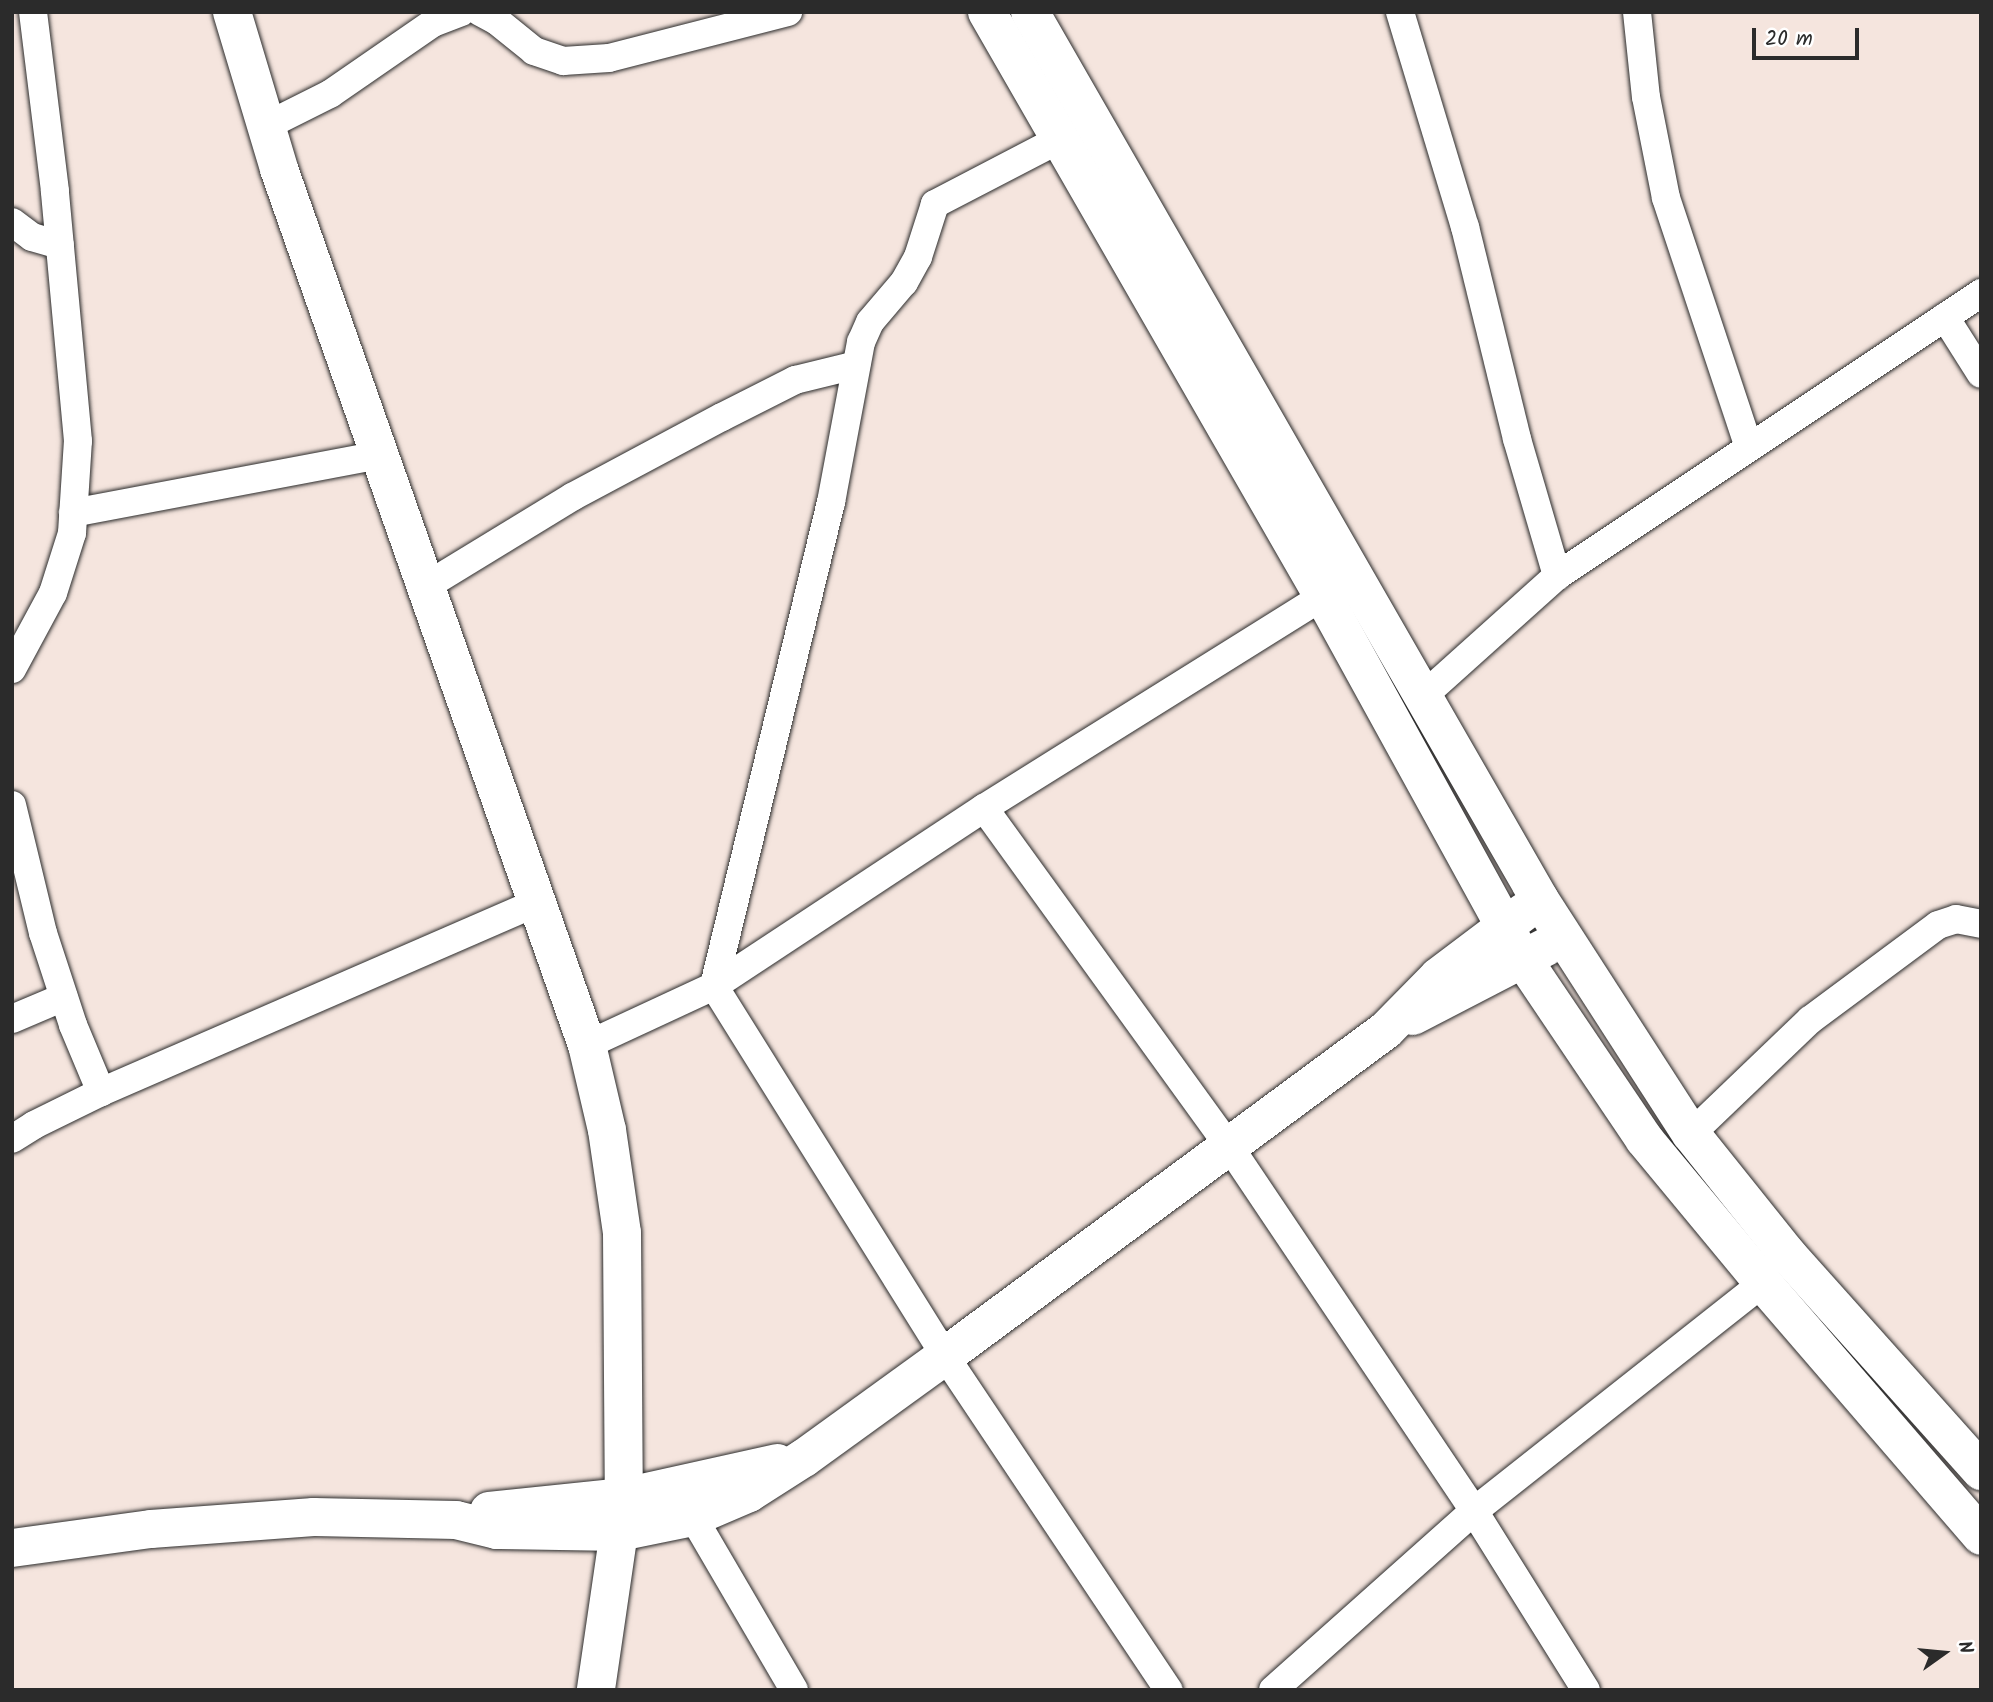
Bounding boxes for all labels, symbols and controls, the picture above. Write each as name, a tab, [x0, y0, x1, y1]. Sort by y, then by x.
scale bar	[1755, 14, 1862, 58]
text: 20 m	[1765, 23, 1813, 56]
north arrow	[1909, 1618, 1979, 1688]
text: N	[1948, 1638, 1980, 1657]

